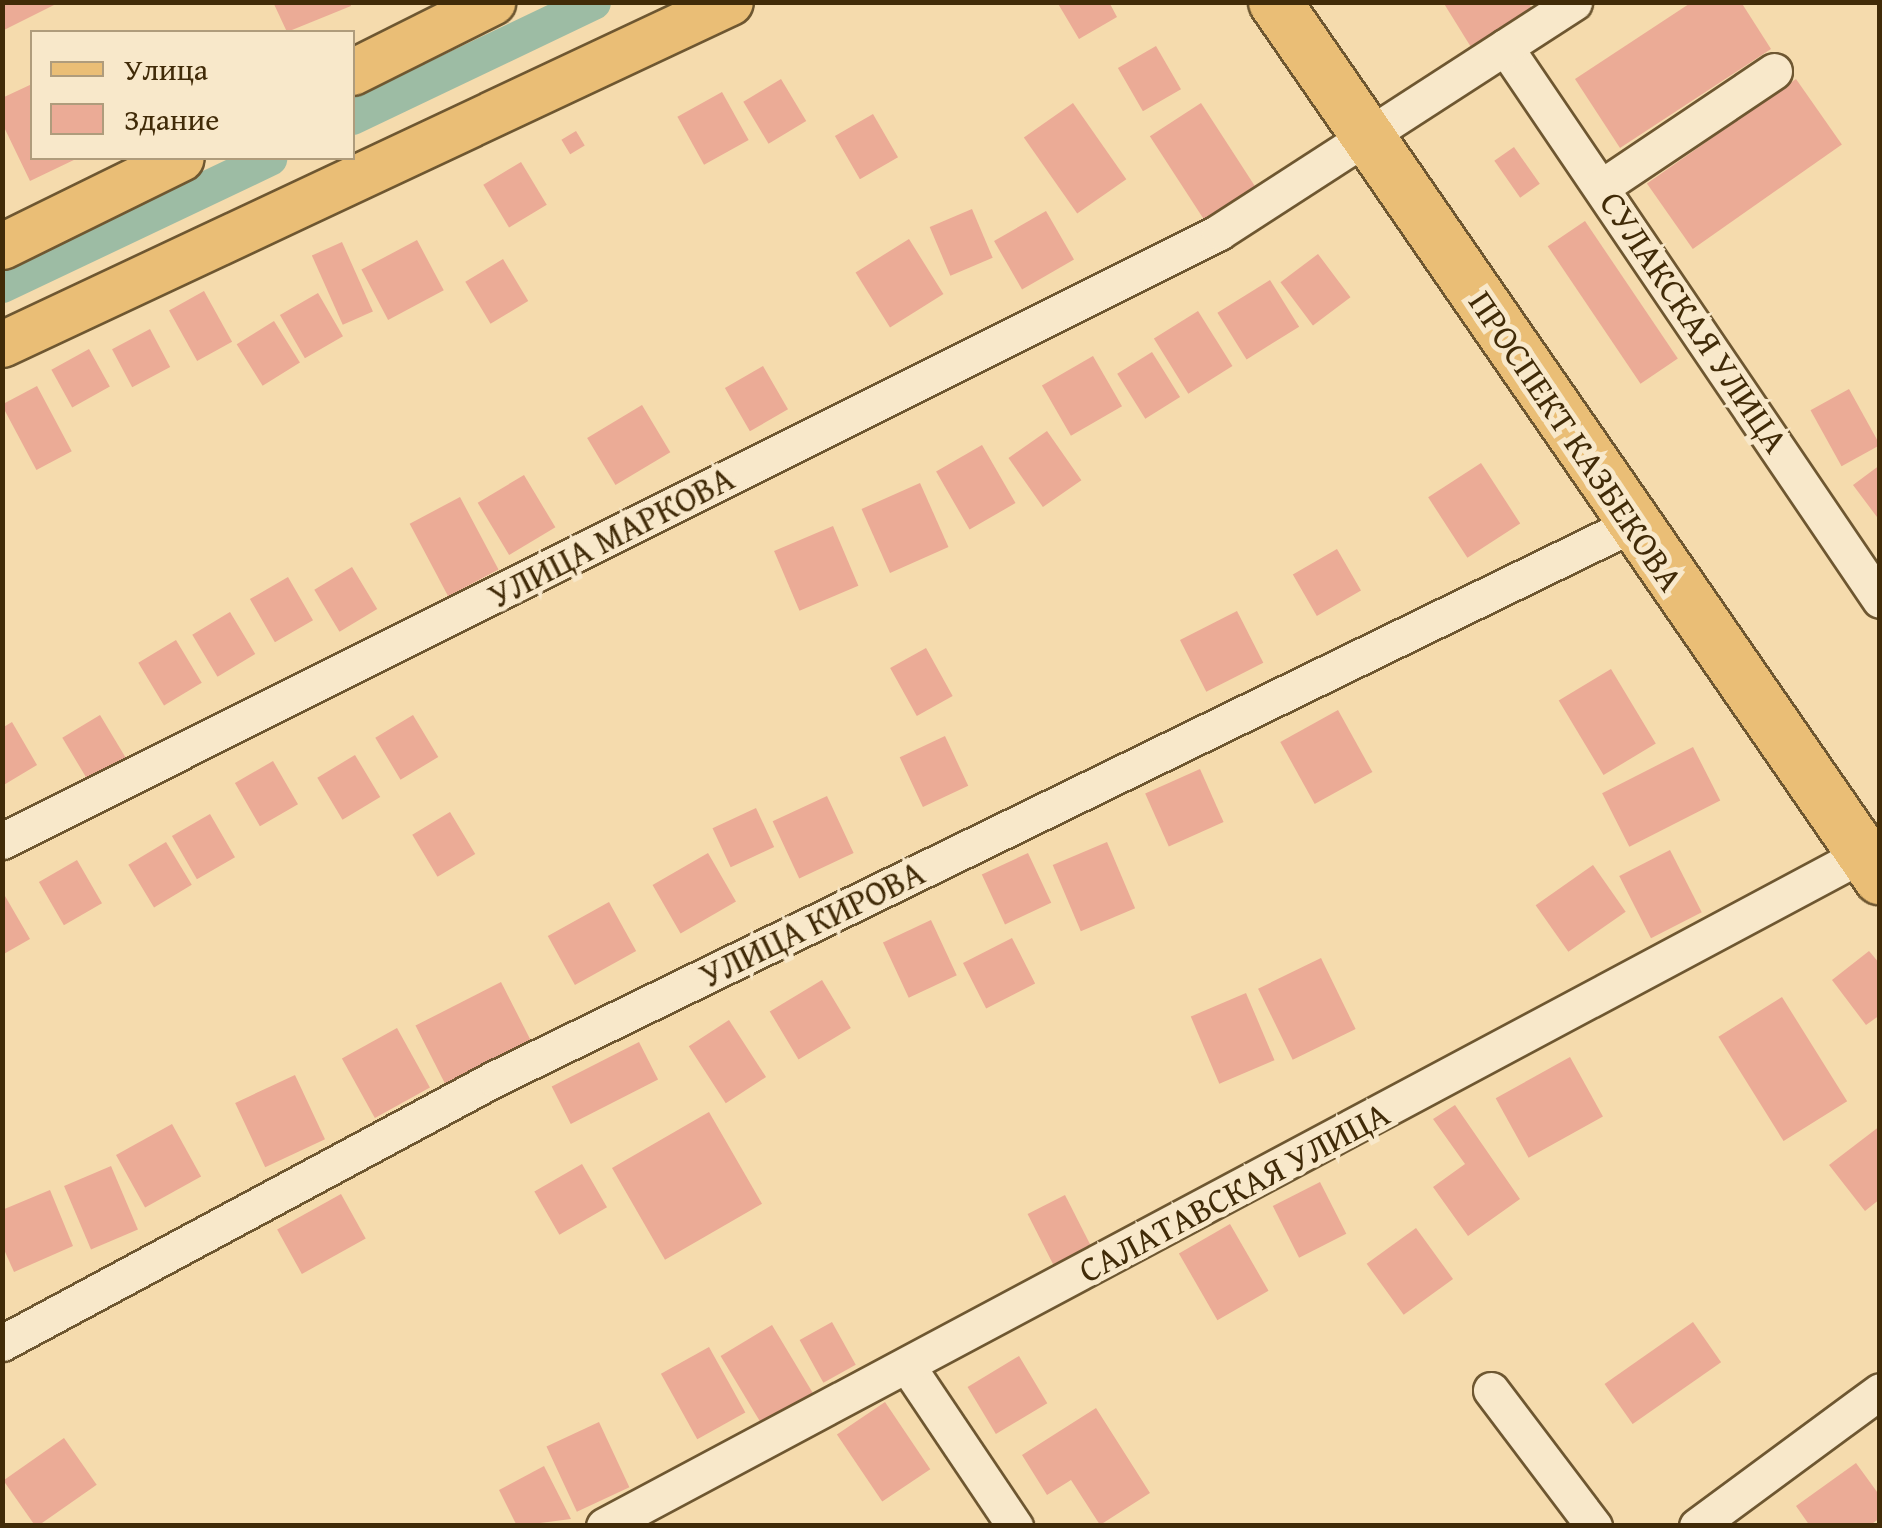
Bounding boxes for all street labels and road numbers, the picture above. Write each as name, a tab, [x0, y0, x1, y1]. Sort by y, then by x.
street label: СУЛАКСКАЯ УЛИЦА	[1591, 183, 1797, 461]
street label: ПРОСПЕКТ КАЗБЕКОВА	[1460, 283, 1692, 599]
street label: УЛИЦА МАРКОВА	[481, 457, 741, 617]
street label: УЛИЦА КИРОВА	[693, 851, 931, 997]
street label: САЛАТАВСКАЯ УЛИЦА	[1072, 1092, 1396, 1292]

